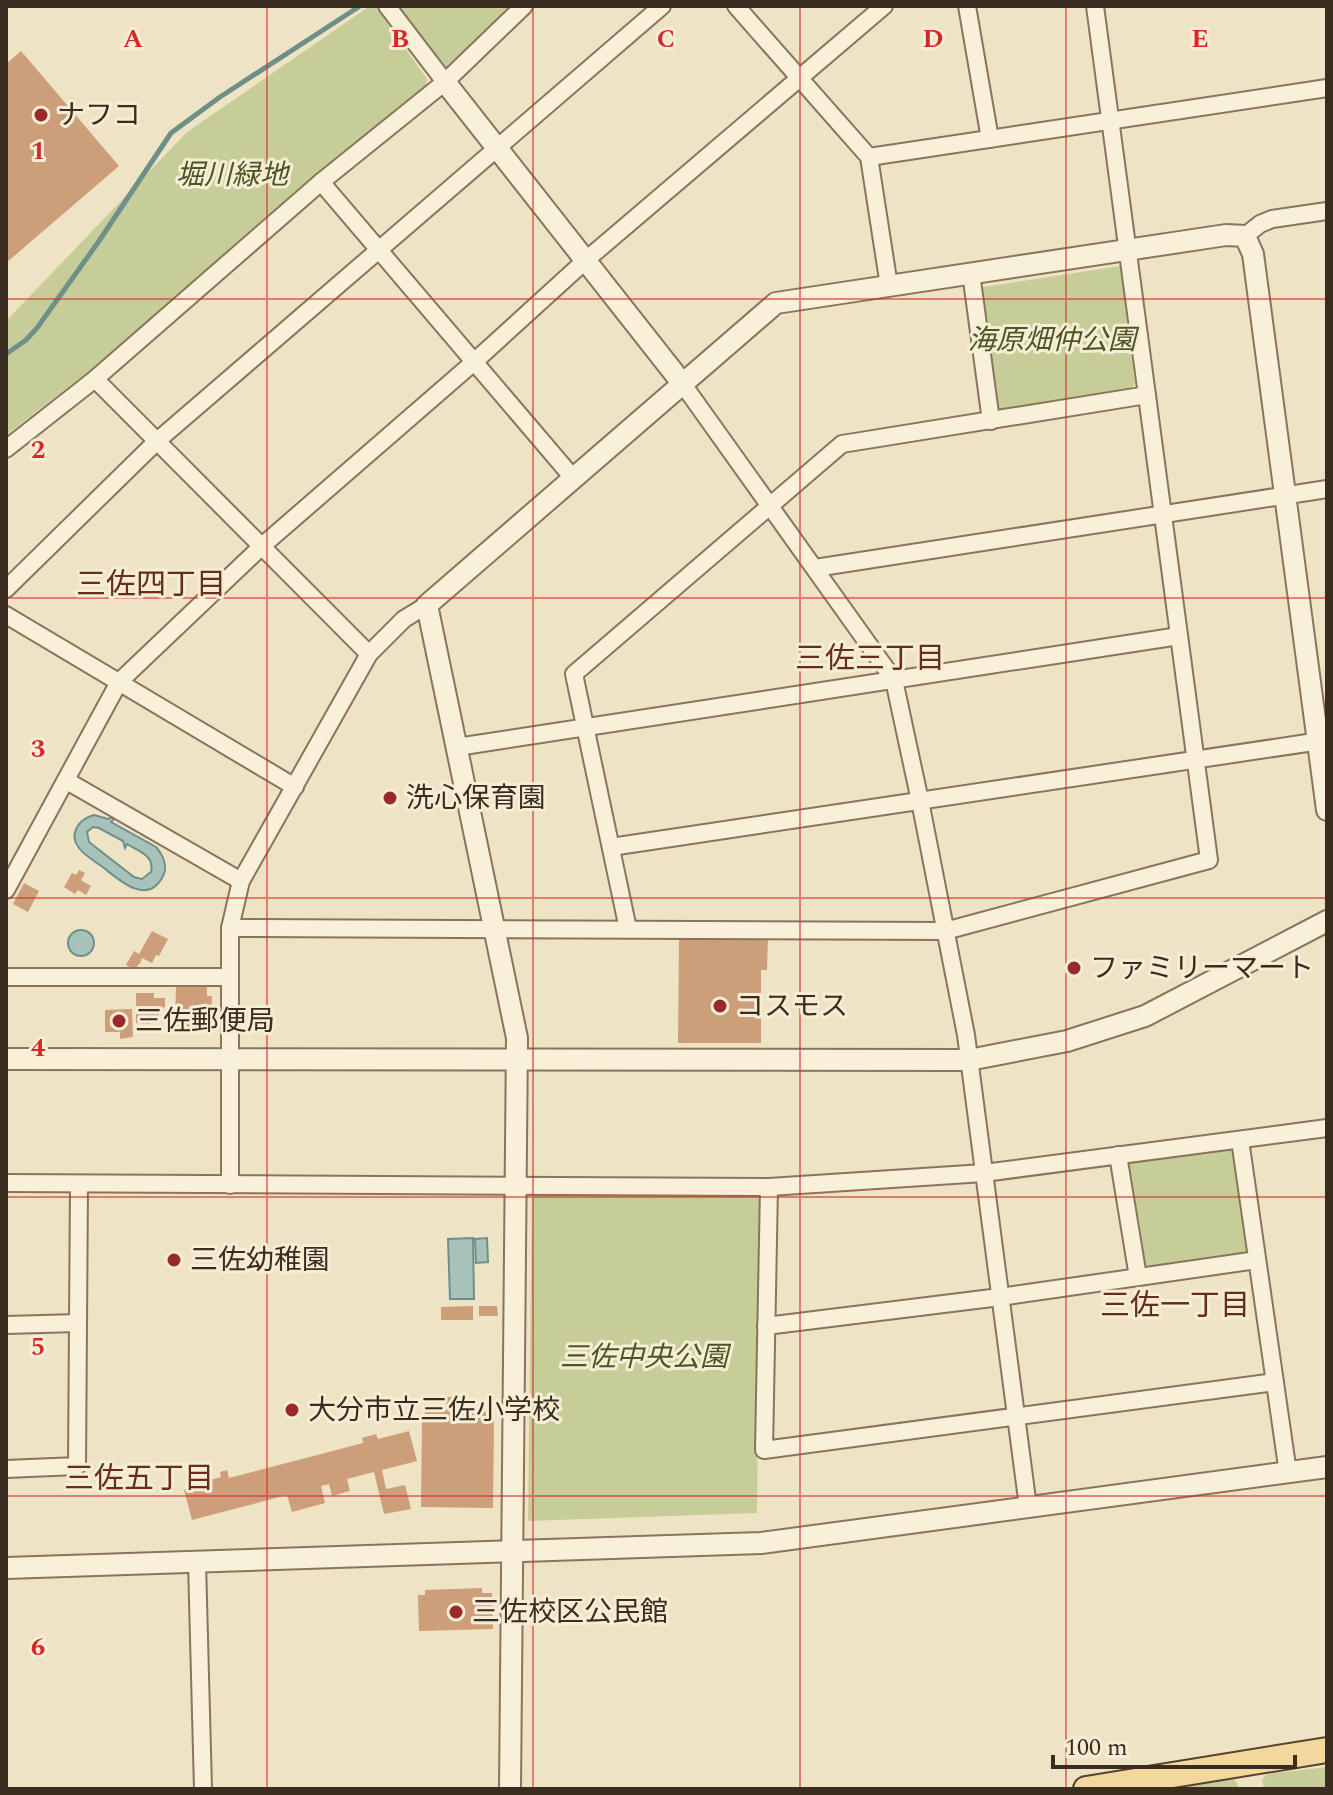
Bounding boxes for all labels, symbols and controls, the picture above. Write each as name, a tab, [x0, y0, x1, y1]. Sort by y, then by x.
text: A	[123, 19, 143, 59]
text: B	[391, 19, 409, 59]
text: C	[657, 19, 675, 59]
text: D	[923, 19, 943, 59]
text: E	[1191, 19, 1209, 59]
place label: ナフコ	[57, 94, 141, 137]
marker: ナフコ	[32, 106, 50, 124]
text: 1	[31, 131, 45, 171]
park label: 堀川緑地	[176, 154, 291, 197]
park label: 海原畑仲公園	[968, 319, 1140, 362]
text: 2	[31, 430, 45, 470]
district label: 三佐四丁目	[76, 562, 226, 608]
district label: 三佐三丁目	[795, 636, 945, 682]
text: 3	[31, 729, 45, 769]
place label: 洗心保育園	[406, 777, 546, 820]
marker: 洗心保育園	[381, 789, 399, 807]
place label: ファミリーマート	[1090, 947, 1314, 990]
marker: ファミリーマート	[1065, 959, 1083, 977]
place label: コスモス	[736, 985, 848, 1028]
marker: コスモス	[711, 997, 729, 1015]
place label: 三佐郵便局	[135, 1000, 275, 1043]
marker: 三佐郵便局	[110, 1012, 128, 1030]
text: 4	[31, 1028, 46, 1068]
place label: 三佐幼稚園	[190, 1239, 330, 1282]
marker: 三佐幼稚園	[165, 1251, 183, 1269]
district label: 三佐一丁目	[1100, 1283, 1250, 1329]
text: 5	[31, 1327, 45, 1367]
park label: 三佐中央公園	[560, 1336, 732, 1379]
place label: 大分市立三佐小学校	[308, 1389, 560, 1432]
marker: 大分市立三佐小学校	[283, 1401, 301, 1419]
district label: 三佐五丁目	[64, 1456, 214, 1502]
place label: 三佐校区公民館	[472, 1591, 668, 1634]
marker: 三佐校区公民館	[447, 1603, 465, 1621]
text: 6	[31, 1627, 45, 1667]
scale bar	[1053, 1719, 1295, 1769]
text: 100 m	[1065, 1730, 1128, 1766]

